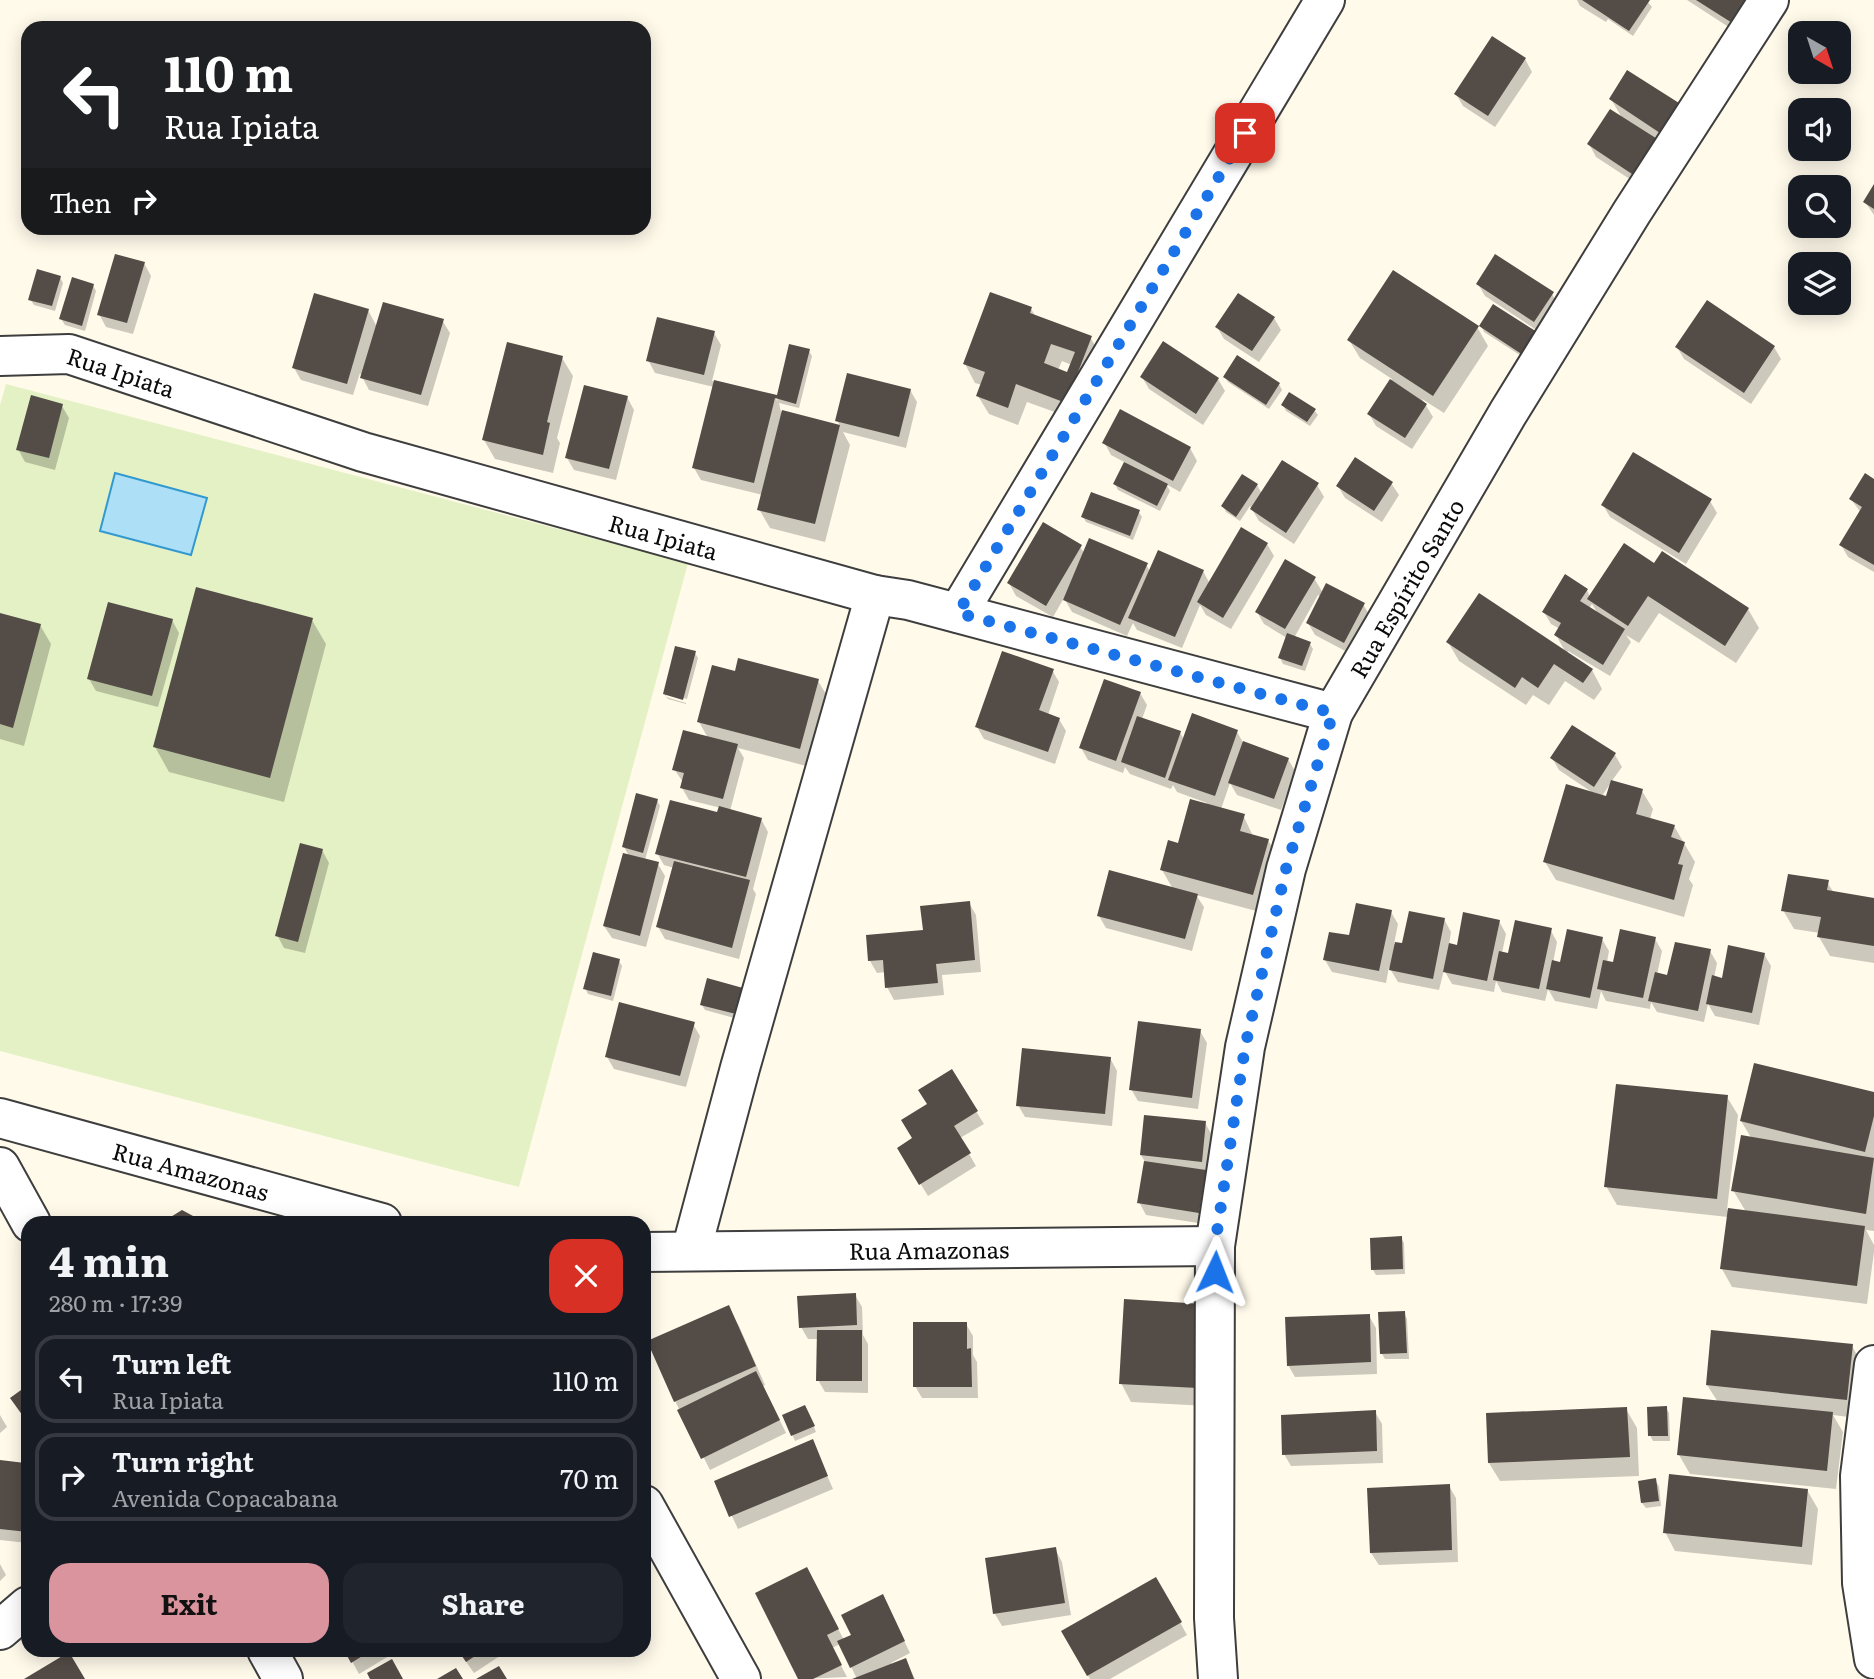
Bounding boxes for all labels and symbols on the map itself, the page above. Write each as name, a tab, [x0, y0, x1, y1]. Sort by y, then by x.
north arrow	[1788, 21, 1852, 84]
pin	[1215, 103, 1275, 163]
street label: Rua Ipiata	[63, 338, 180, 405]
street label: Rua Espírito Santo	[1340, 492, 1472, 684]
street label: Rua Ipiata	[605, 505, 723, 568]
street label: Rua Amazonas	[109, 1133, 273, 1208]
street label: Rua Amazonas	[848, 1231, 1009, 1267]
position arrow	[1178, 1235, 1252, 1309]

